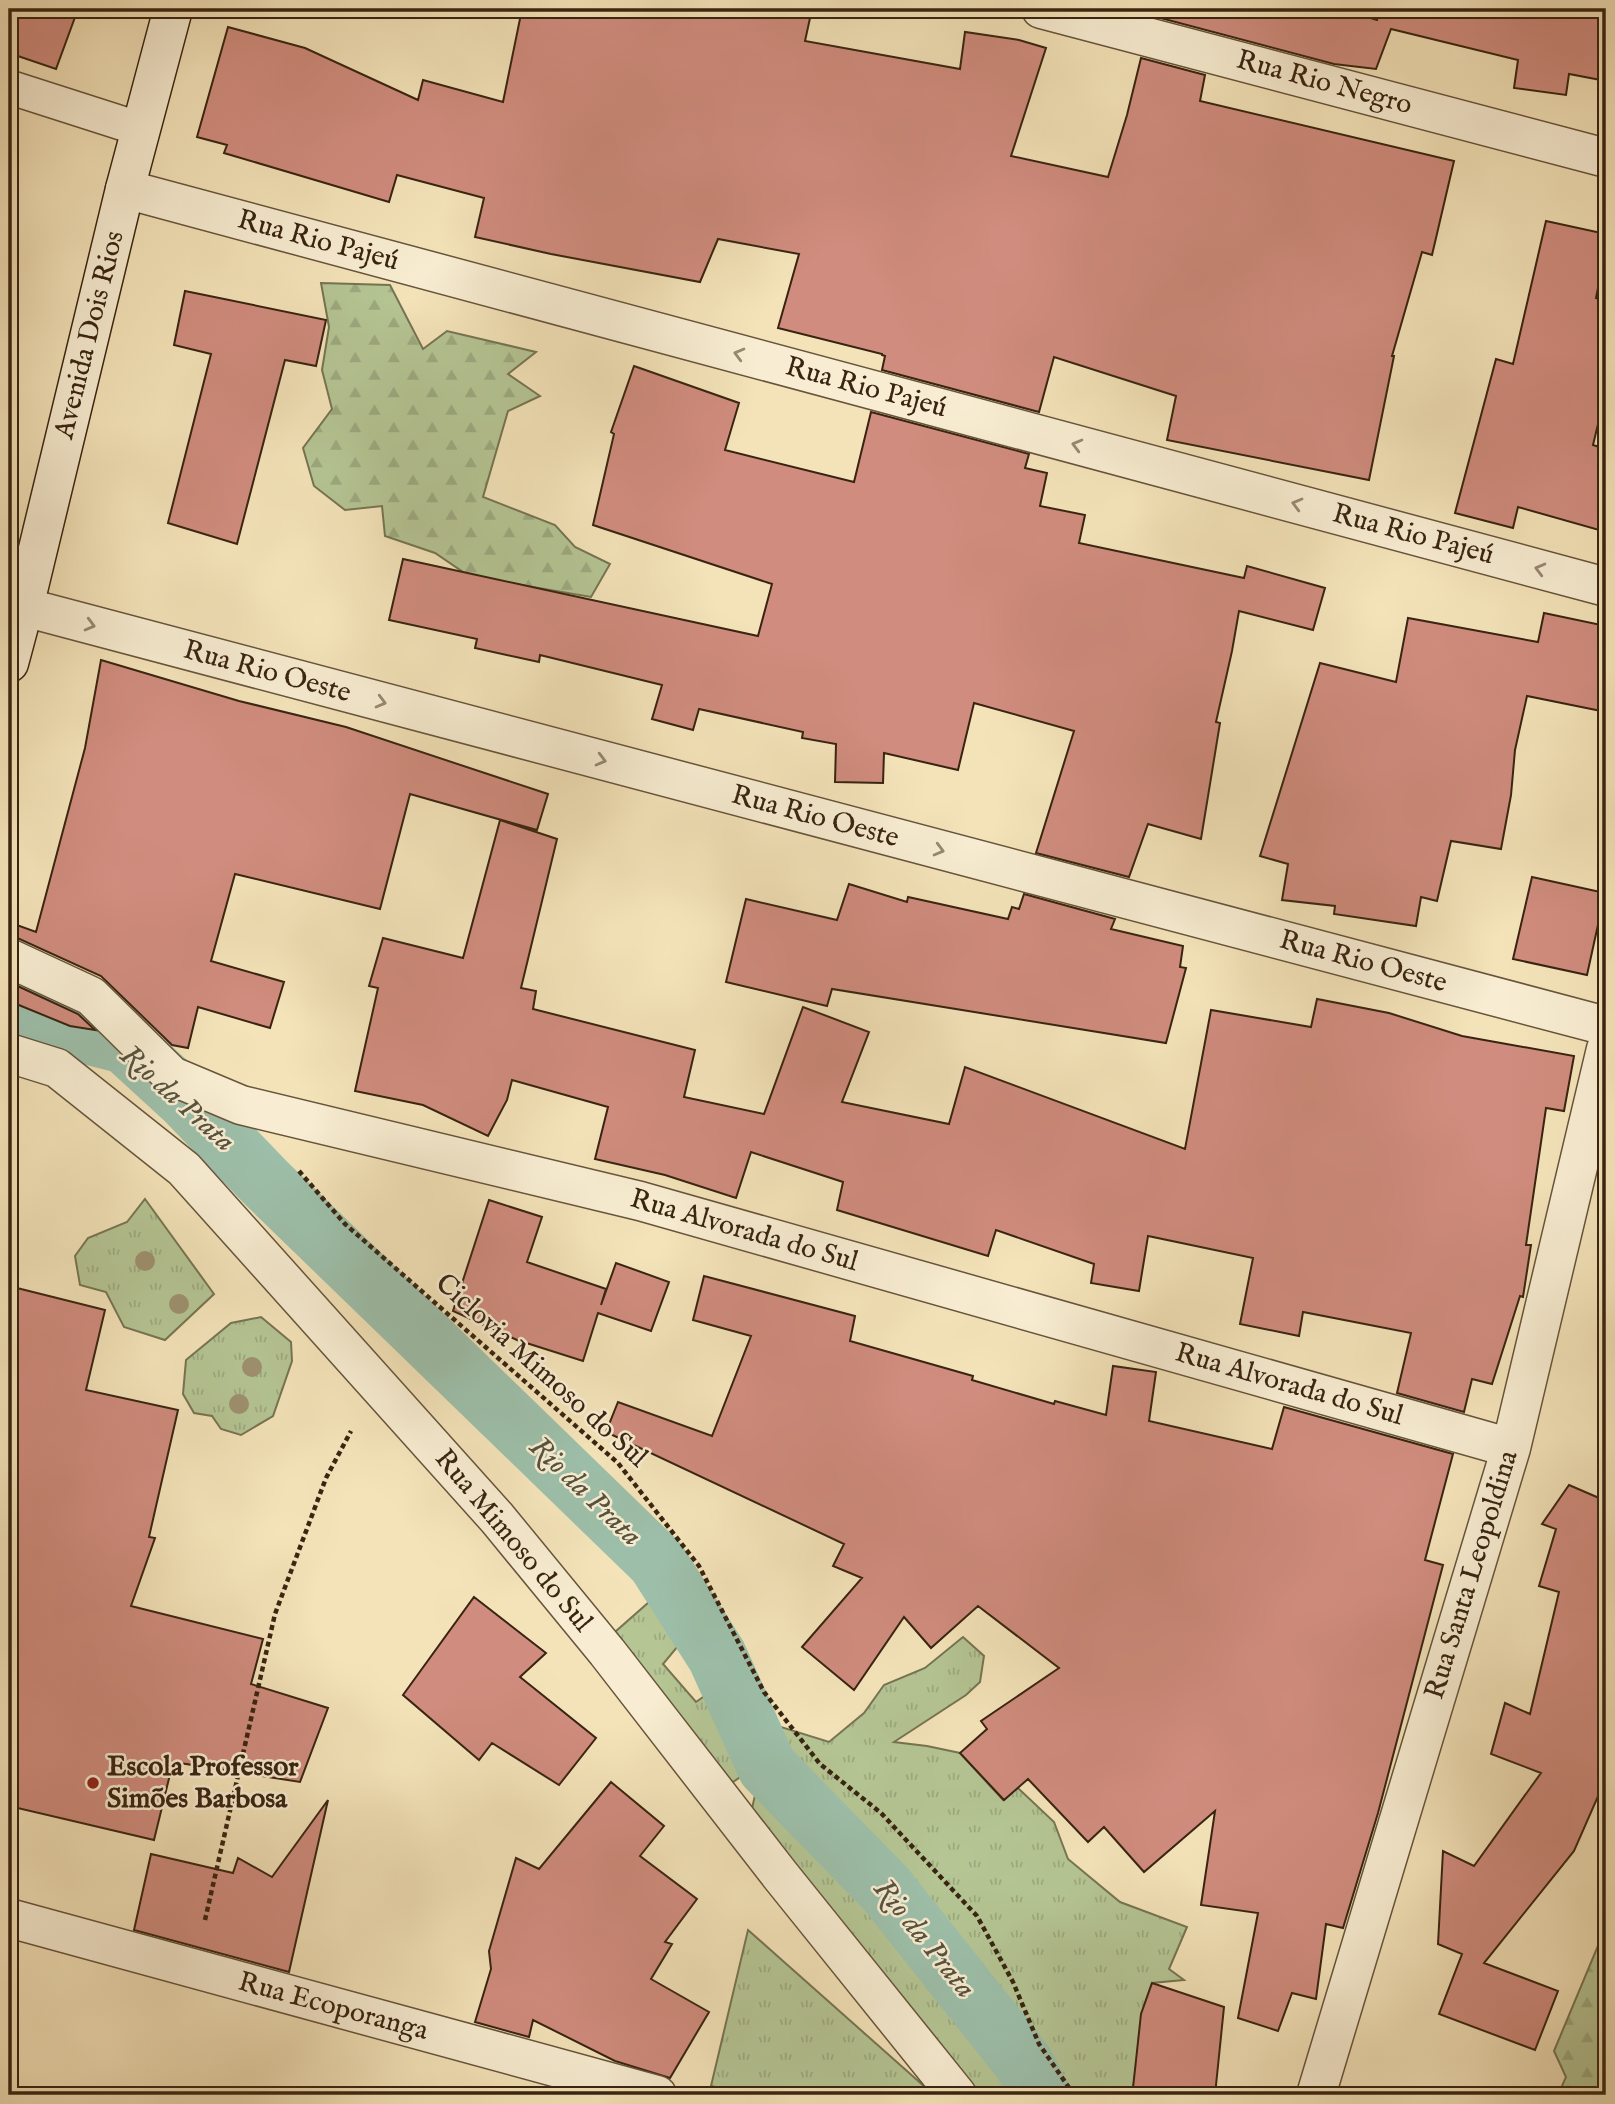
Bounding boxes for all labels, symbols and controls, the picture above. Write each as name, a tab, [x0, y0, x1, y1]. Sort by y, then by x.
street label: Rua Rio Negro	[1232, 43, 1416, 123]
street label: Rua Rio Pajeú	[233, 203, 403, 279]
street label: Avenida Dois Rios	[47, 227, 133, 444]
one-way arrow	[733, 348, 745, 362]
street label: Rua Rio Pajeú	[781, 350, 951, 426]
one-way arrow	[1071, 439, 1083, 453]
street label: Rua Rio Pajeú	[1328, 497, 1498, 573]
one-way arrow	[1291, 498, 1303, 512]
one-way arrow	[1535, 563, 1547, 577]
one-way arrow	[84, 617, 96, 631]
street label: Rua Rio Oeste	[179, 633, 355, 711]
one-way arrow	[375, 694, 387, 708]
one-way arrow	[595, 752, 607, 766]
street label: Rua Rio Oeste	[727, 778, 903, 856]
one-way arrow	[933, 841, 945, 856]
street label: Rua Rio Oeste	[1275, 923, 1451, 1001]
water label: Rio da Prata	[111, 1037, 243, 1161]
street label: Rua Alvorada do Sul	[626, 1182, 862, 1280]
street label: Ciclovia Mimoso do Sul	[428, 1266, 655, 1476]
street label: Rua Alvorada do Sul	[1171, 1336, 1407, 1434]
water label: Rio da Prata	[520, 1429, 650, 1555]
street label: Rua Mimoso do Sul	[426, 1442, 600, 1640]
street label: Rua Santa Leopoldina	[1418, 1446, 1527, 1704]
place label: Escola Professor Simões Barbosa	[107, 1750, 299, 1817]
marker: Escola Professor Simões Barbosa	[85, 1775, 101, 1791]
water label: Rio da Prata	[864, 1872, 984, 2006]
street label: Rua Ecoporanga	[234, 1965, 433, 2049]

